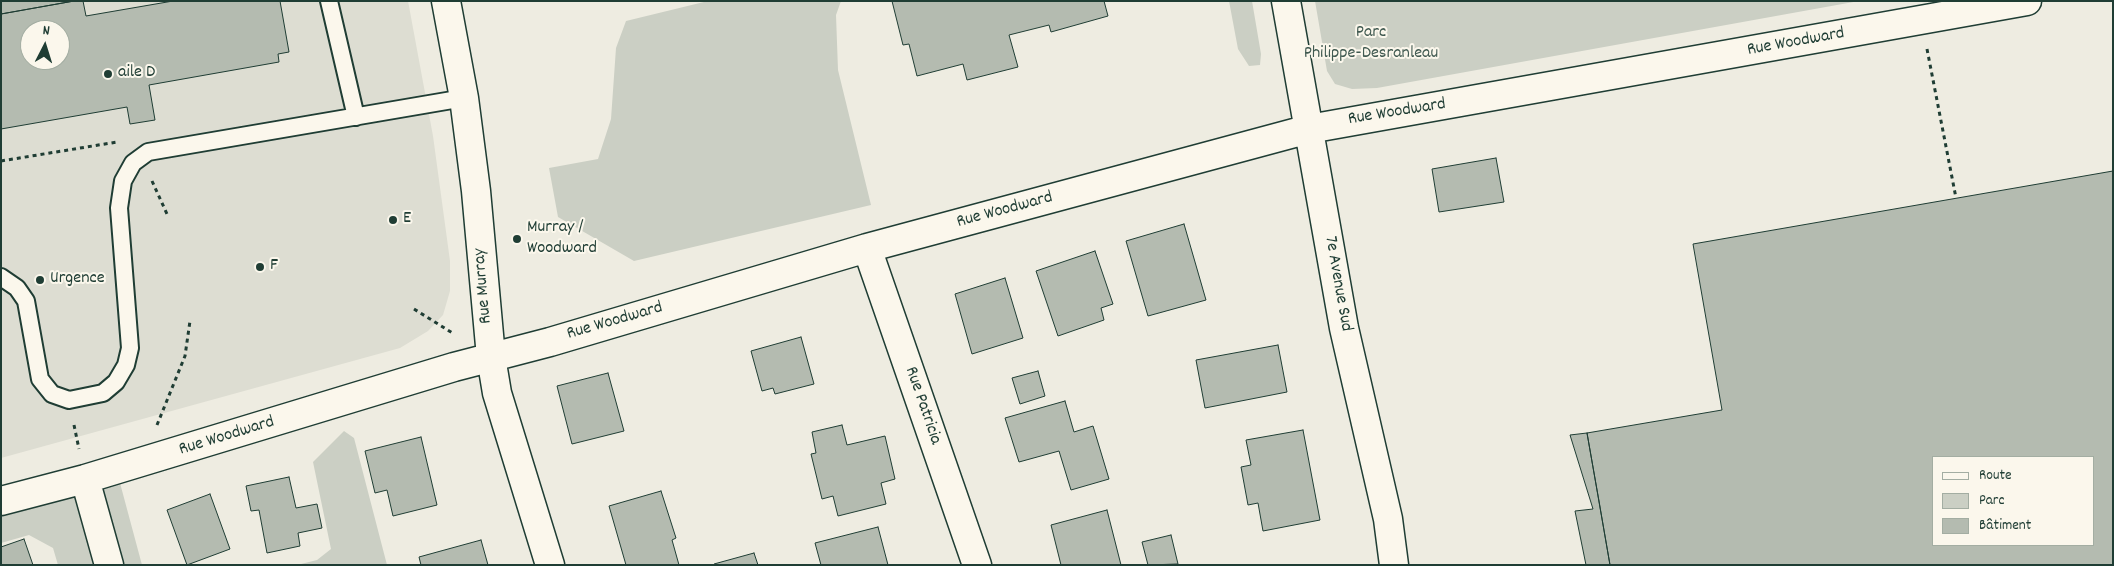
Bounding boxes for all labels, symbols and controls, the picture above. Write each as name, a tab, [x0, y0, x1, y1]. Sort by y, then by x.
north arrow	[20, 20, 70, 70]
text: N	[42, 21, 51, 41]
park label: Parc Philippe-Desranleau	[1304, 23, 1438, 66]
street label: Rue Woodward	[1746, 24, 1846, 62]
place label: aile D	[118, 63, 155, 85]
marker: aile D	[102, 68, 114, 80]
street label: Rue Woodward	[1347, 95, 1447, 131]
street label: Rue Woodward	[955, 188, 1055, 234]
place label: E	[403, 209, 411, 231]
marker: E	[387, 214, 399, 226]
place label: Murray / Woodward	[527, 218, 597, 260]
marker: Murray / Woodward	[511, 233, 523, 245]
street label: 7e Avenue Sud	[1318, 235, 1356, 333]
street label: Rue Murray	[470, 247, 498, 325]
place label: F	[270, 256, 278, 278]
marker: F	[254, 261, 266, 273]
place label: Urgence	[50, 269, 105, 291]
marker: Urgence	[34, 274, 46, 286]
street label: Rue Woodward	[565, 298, 665, 346]
street label: Rue Patricia	[899, 364, 945, 448]
street label: Rue Woodward	[177, 412, 277, 462]
legend	[1932, 456, 2094, 546]
text: Route	[1979, 465, 2012, 487]
text: Parc	[1979, 490, 2004, 512]
text: Bâtiment	[1979, 515, 2031, 537]

